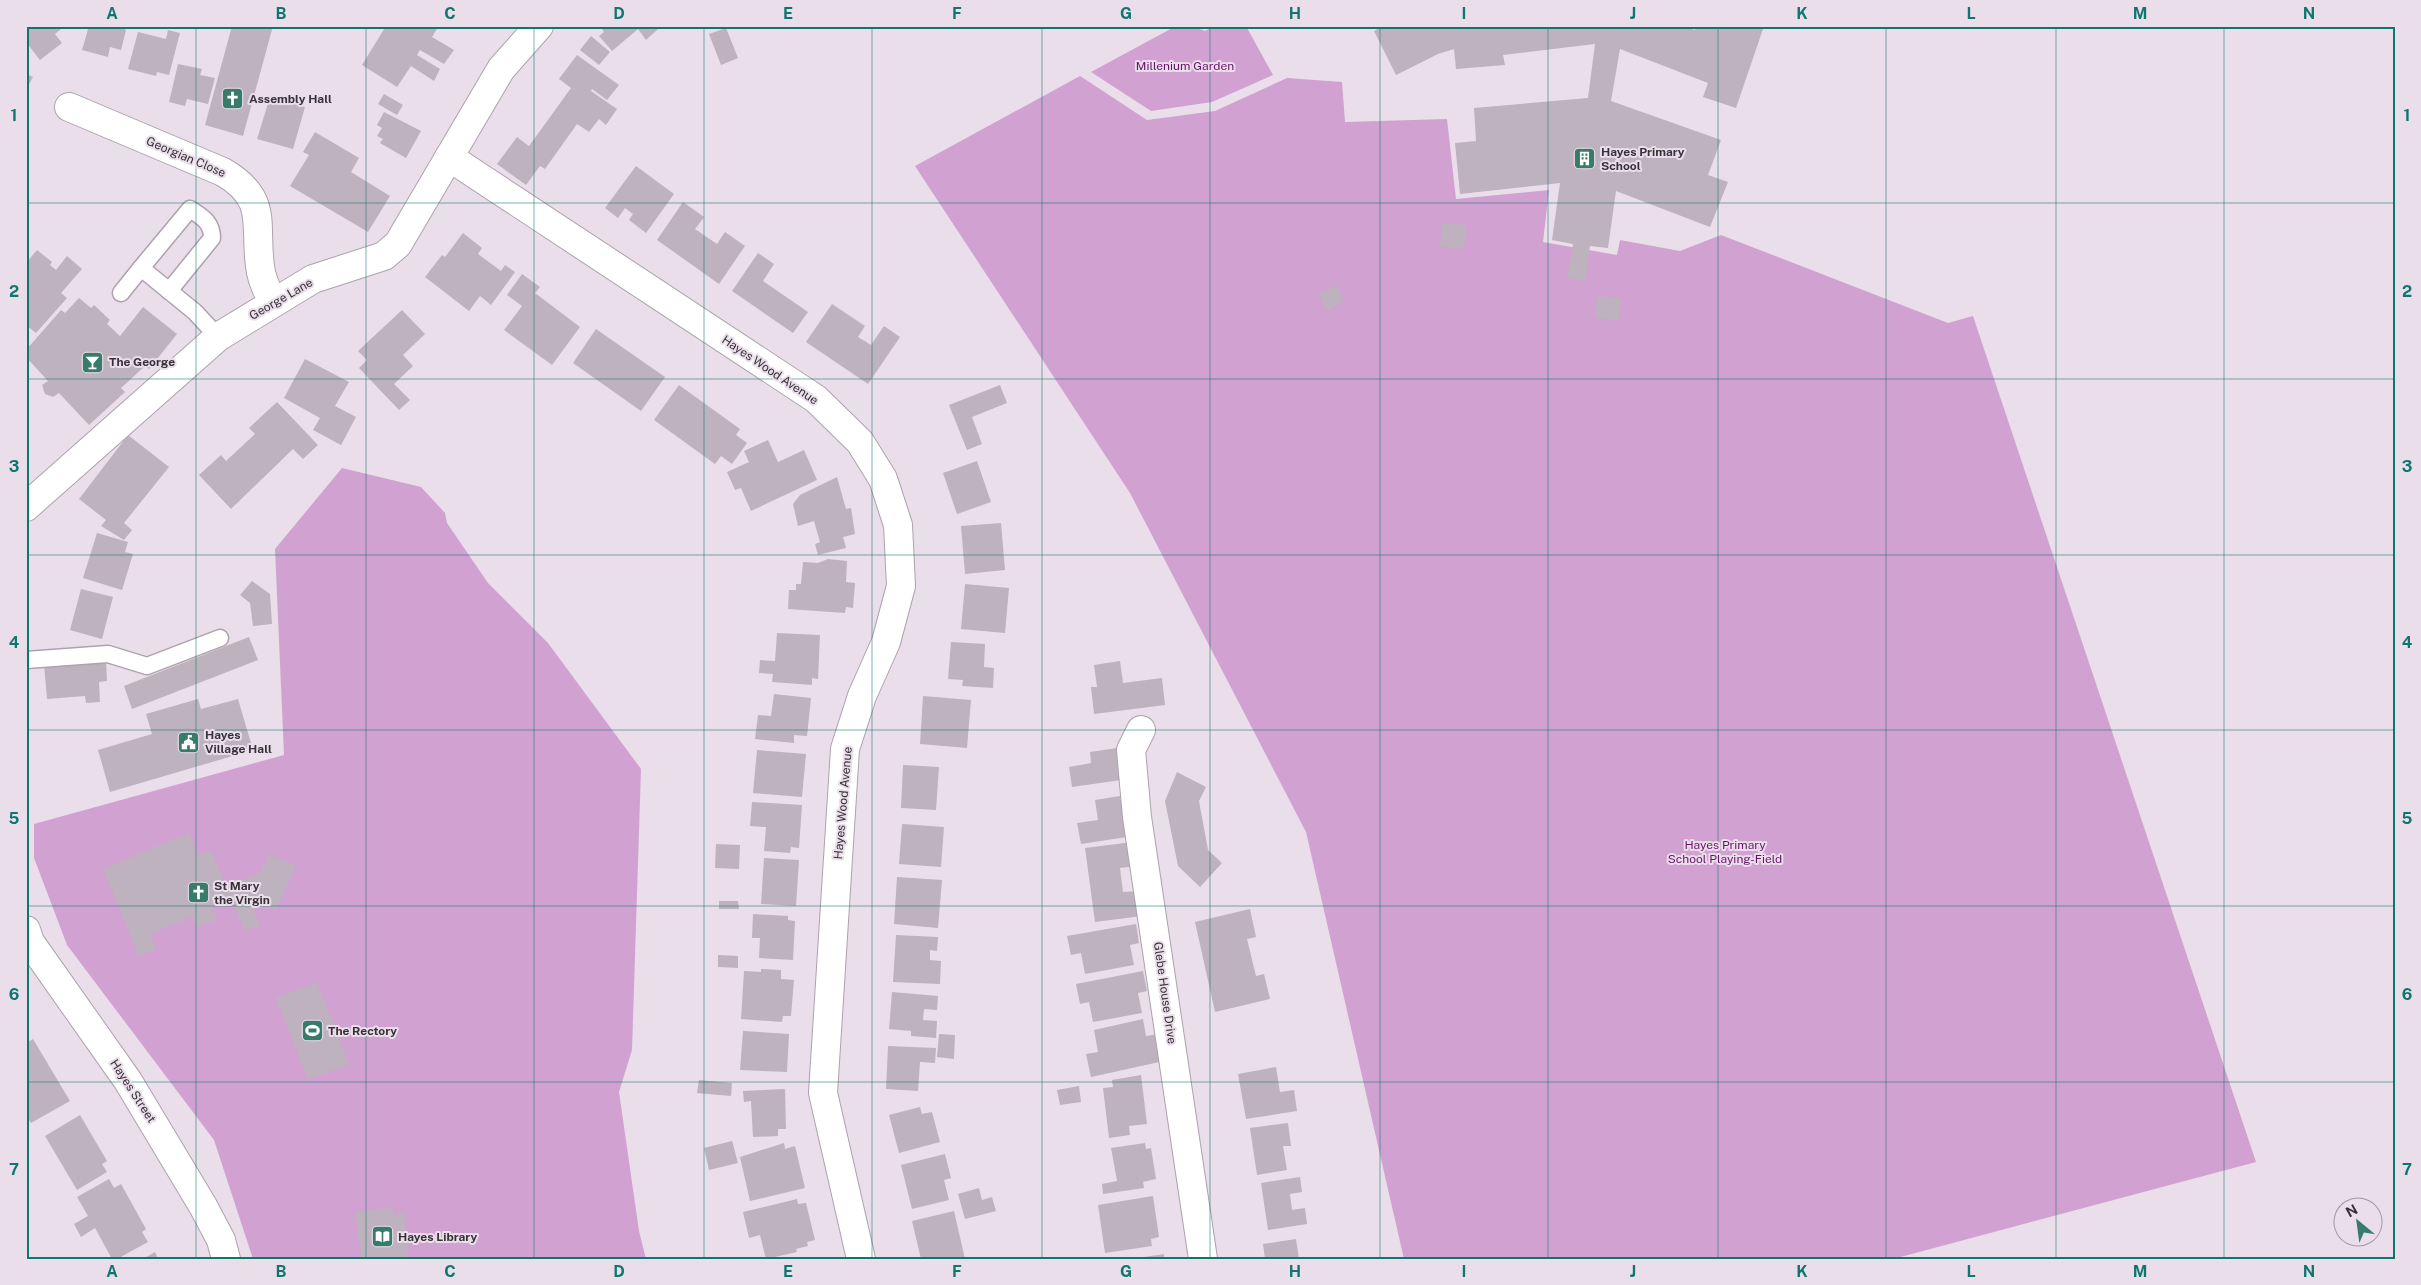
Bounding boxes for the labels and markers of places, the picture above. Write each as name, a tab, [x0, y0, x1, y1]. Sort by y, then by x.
church icon: Assembly Hall	[221, 87, 245, 111]
place label: Assembly Hall	[249, 92, 332, 106]
place label: Hayes Primary School	[1601, 145, 1685, 173]
building icon: Hayes Primary School	[1573, 147, 1597, 171]
bar icon: The George	[81, 350, 105, 374]
place label: The George	[109, 355, 175, 369]
place label: Hayes Village Hall	[205, 728, 272, 756]
public building icon: Hayes Village Hall	[177, 730, 201, 754]
place label: St Mary the Virgin	[214, 879, 270, 907]
church icon: St Mary the Virgin	[186, 881, 210, 905]
sports icon: The Rectory	[300, 1019, 324, 1043]
place label: The Rectory	[328, 1024, 397, 1038]
library icon: Hayes Library	[370, 1225, 394, 1249]
place label: Hayes Library	[398, 1230, 477, 1244]

